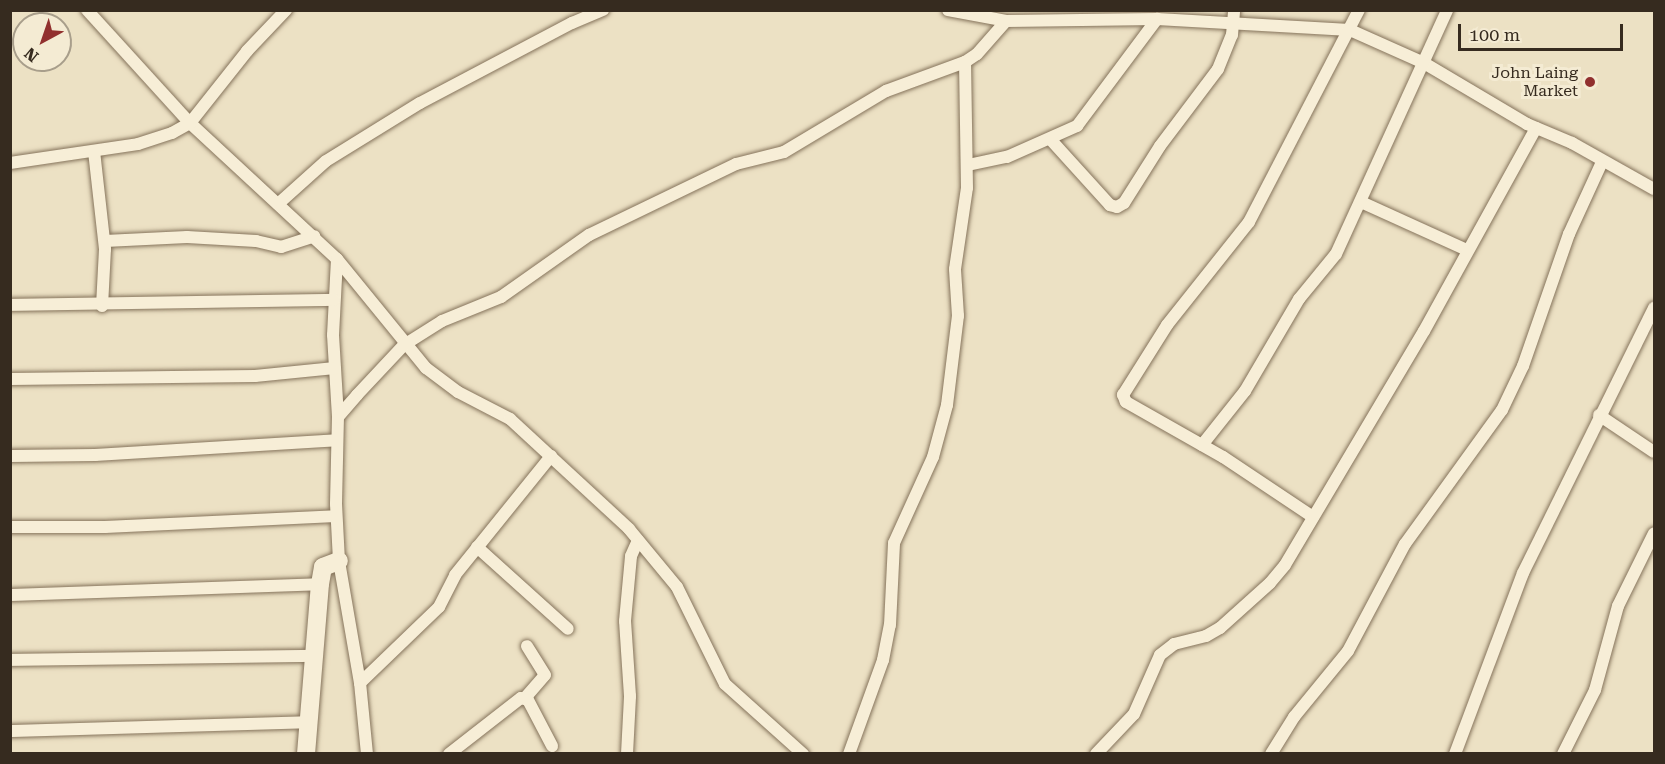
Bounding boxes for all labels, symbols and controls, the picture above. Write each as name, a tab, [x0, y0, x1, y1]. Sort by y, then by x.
north arrow	[12, 12, 72, 72]
scale bar	[1461, 12, 1626, 50]
text: 100 m	[1469, 24, 1520, 45]
text: N	[21, 43, 42, 66]
place label: John Laing Market	[1491, 63, 1578, 101]
marker: John Laing Market	[1583, 75, 1597, 89]

